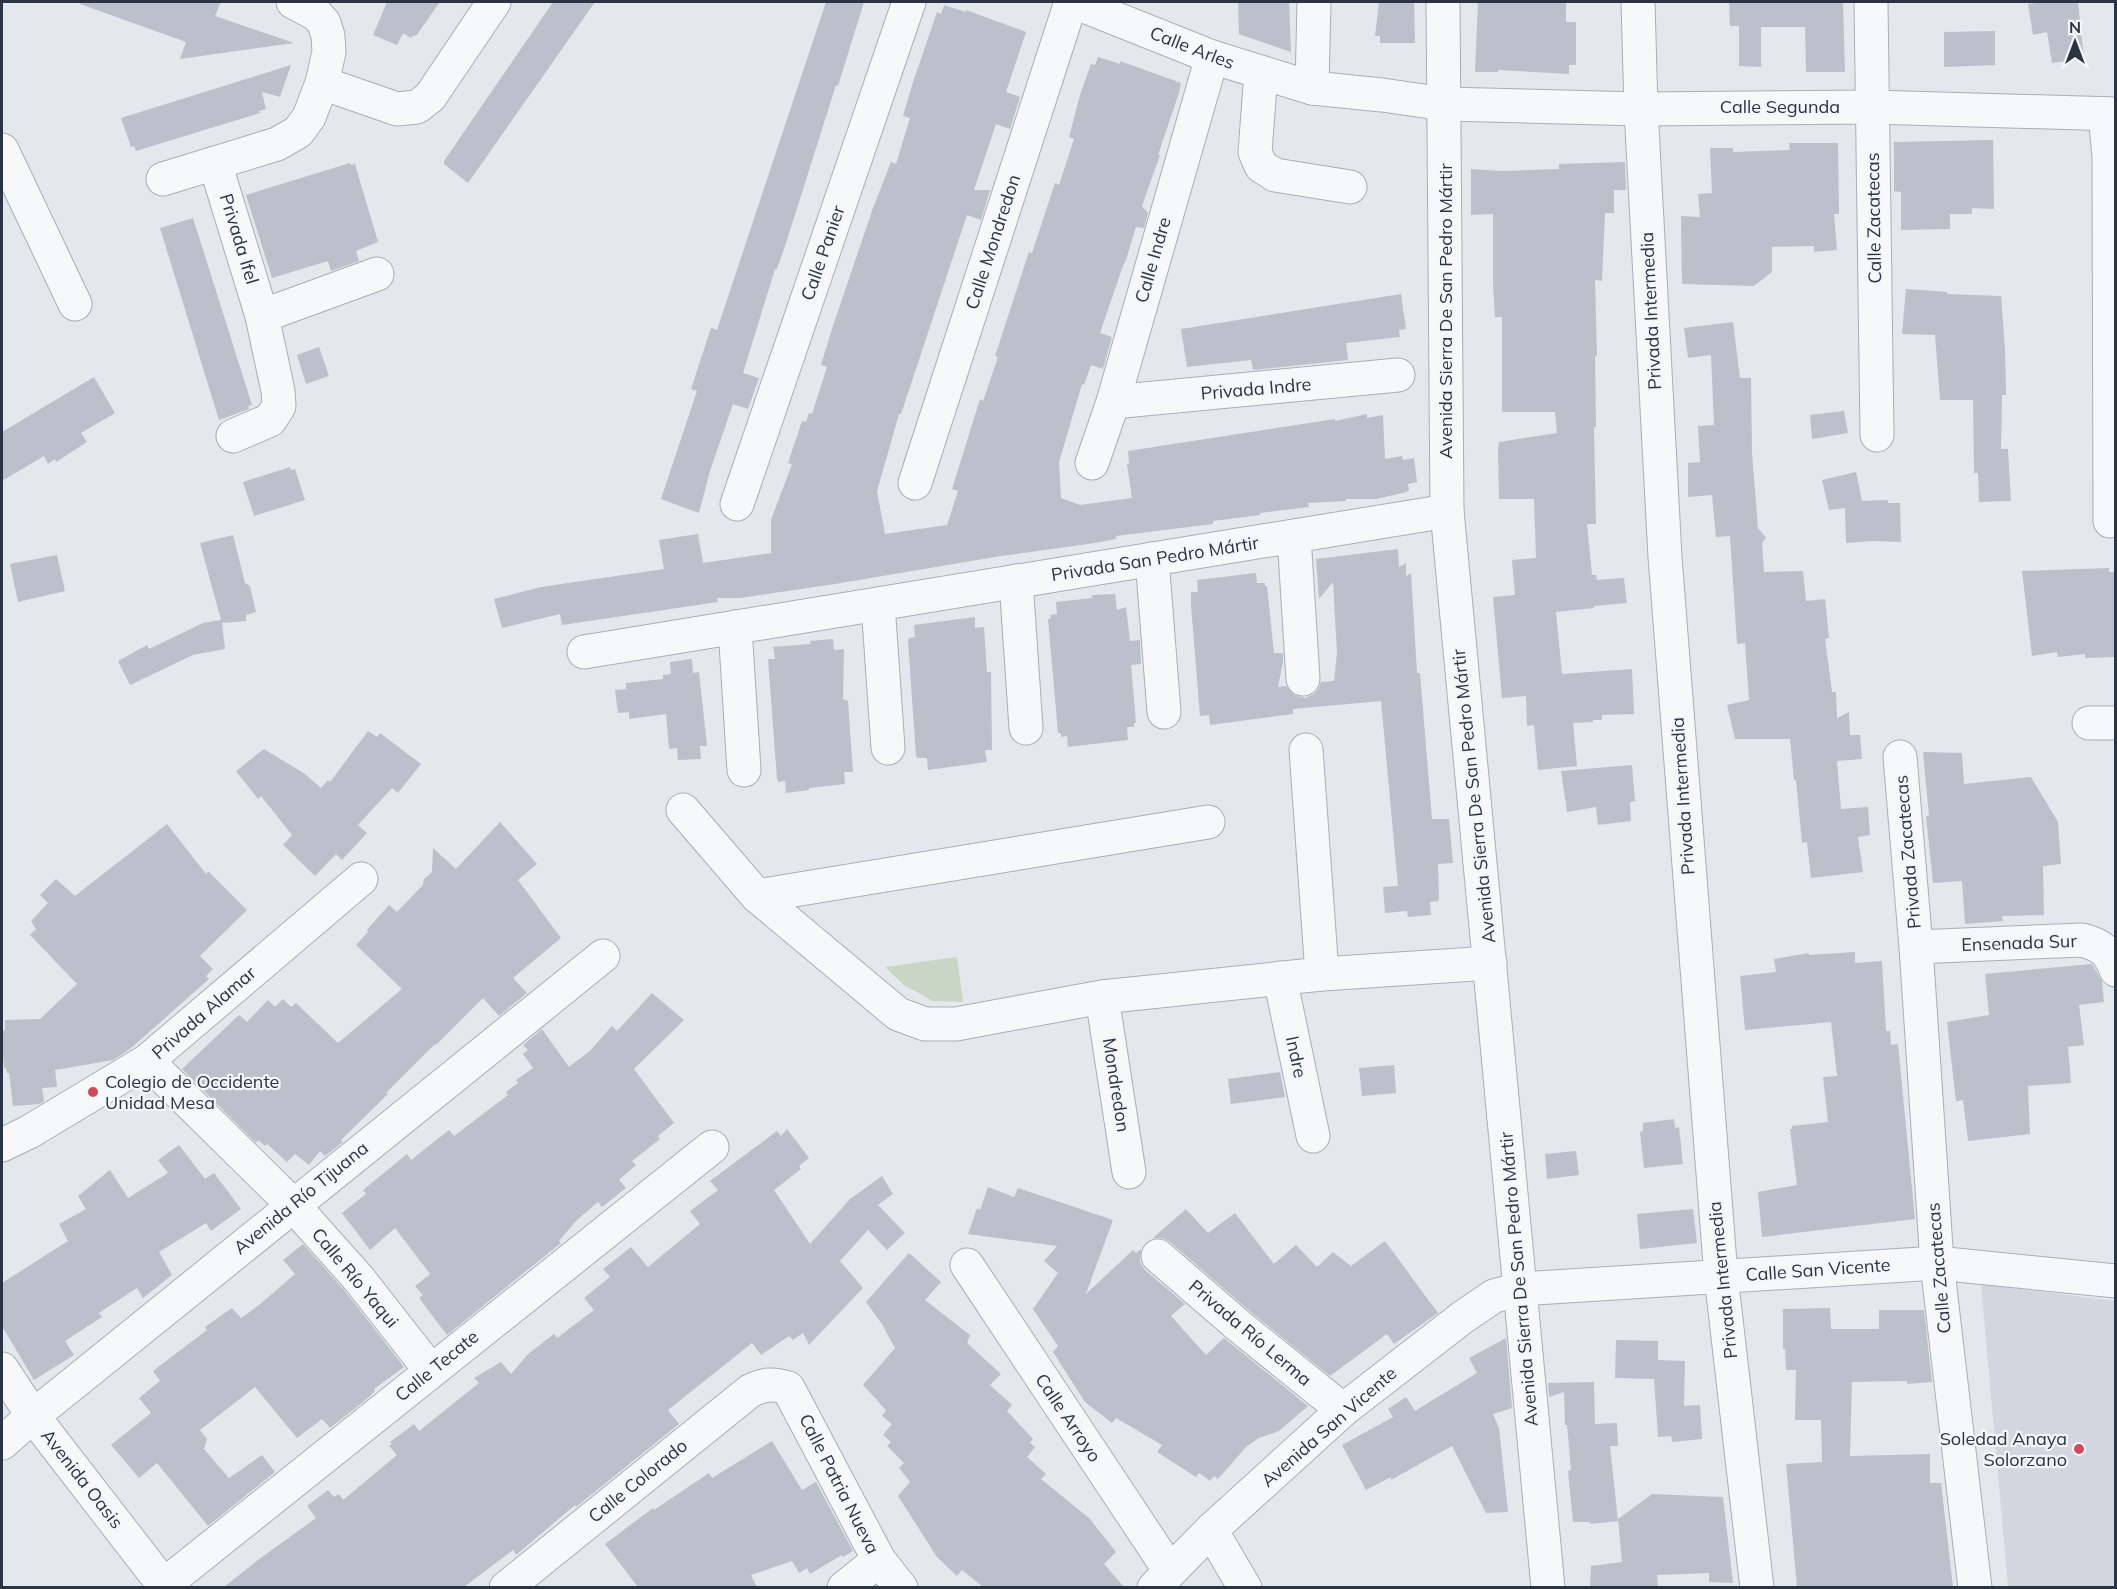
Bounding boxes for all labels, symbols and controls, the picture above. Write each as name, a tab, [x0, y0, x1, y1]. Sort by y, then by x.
north arrow	[2045, 12, 2105, 72]
text: N	[2069, 17, 2081, 37]
street label: Calle Arles	[1147, 21, 1238, 74]
street label: Calle Segunda	[1720, 95, 1840, 118]
street label: Calle Zacatecas	[1861, 152, 1886, 284]
street label: Avenida Sierra De San Pedro Mártir	[1434, 163, 1457, 459]
street label: Calle Mondredon	[960, 171, 1025, 312]
street label: Privada Ifel	[215, 191, 264, 287]
street label: Calle Panier	[796, 202, 850, 303]
street label: Calle Indre	[1129, 214, 1176, 305]
street label: Privada Intermedia	[1635, 232, 1666, 391]
street label: Privada Indre	[1200, 372, 1312, 405]
street label: Privada San Pedro Mártir	[1050, 531, 1261, 586]
street label: Avenida Sierra De San Pedro Mártir	[1447, 647, 1500, 944]
street label: Privada Intermedia	[1666, 716, 1699, 876]
street label: Privada Zacatecas	[1889, 774, 1926, 930]
street label: Ensenada Sur	[1961, 929, 2078, 956]
street label: Privada Alamar	[147, 961, 261, 1064]
street label: Indre	[1281, 1034, 1312, 1080]
street label: Mondredon	[1098, 1036, 1135, 1134]
place label: Colegio de Occidente Unidad Mesa	[105, 1070, 279, 1114]
marker: Colegio de Occidente Unidad Mesa	[86, 1085, 100, 1099]
street label: Avenida Sierra De San Pedro Mártir	[1494, 1130, 1543, 1427]
street label: Avenida Río Tijuana	[229, 1136, 373, 1259]
street label: Privada Intermedia	[1703, 1200, 1742, 1360]
street label: Calle Zacatecas	[1921, 1202, 1956, 1335]
street label: Calle Río Yaqui	[307, 1223, 404, 1332]
street label: Calle San Vicente	[1745, 1253, 1891, 1286]
street label: Privada Río Lerma	[1184, 1275, 1316, 1391]
street label: Calle Tecate	[390, 1325, 483, 1406]
street label: Avenida San Vicente	[1256, 1361, 1401, 1492]
street label: Calle Arroyo	[1030, 1369, 1106, 1466]
street label: Calle Patria Nueva	[794, 1410, 885, 1558]
street label: Avenida Oasis	[36, 1424, 128, 1533]
place label: Soledad Anaya Solorzano	[1940, 1427, 2067, 1471]
street label: Calle Colorado	[584, 1434, 692, 1528]
marker: Soledad Anaya Solorzano	[2072, 1442, 2086, 1456]

